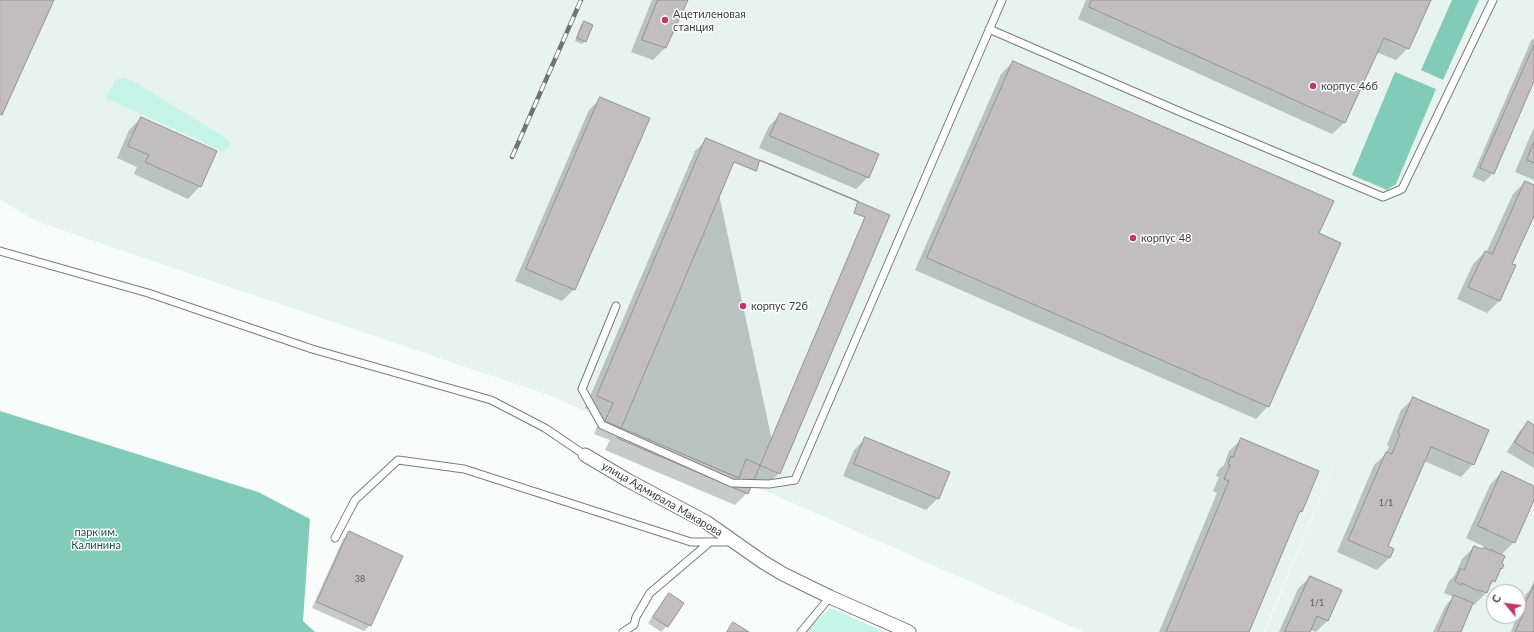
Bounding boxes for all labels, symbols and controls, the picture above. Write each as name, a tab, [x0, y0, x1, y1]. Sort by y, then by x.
place label: Ацетиленовая станция	[673, 7, 746, 33]
marker: Ацетиленовая станция	[660, 15, 670, 25]
place label: корпус 46б	[1321, 79, 1378, 93]
marker: корпус 46б	[1308, 81, 1318, 91]
place label: корпус 48	[1141, 231, 1191, 245]
marker: корпус 48	[1128, 233, 1138, 243]
place label: корпус 72б	[751, 299, 808, 313]
marker: корпус 72б	[738, 301, 748, 311]
street label: улица Адмирала Макарова	[599, 459, 725, 539]
house number: 1/1	[1379, 498, 1393, 508]
park label: парк им. Калинина	[71, 525, 121, 551]
house number: 38	[355, 574, 365, 584]
north arrow	[1486, 584, 1526, 624]
text: С	[1488, 592, 1503, 605]
house number: 1/1	[1310, 598, 1324, 608]

